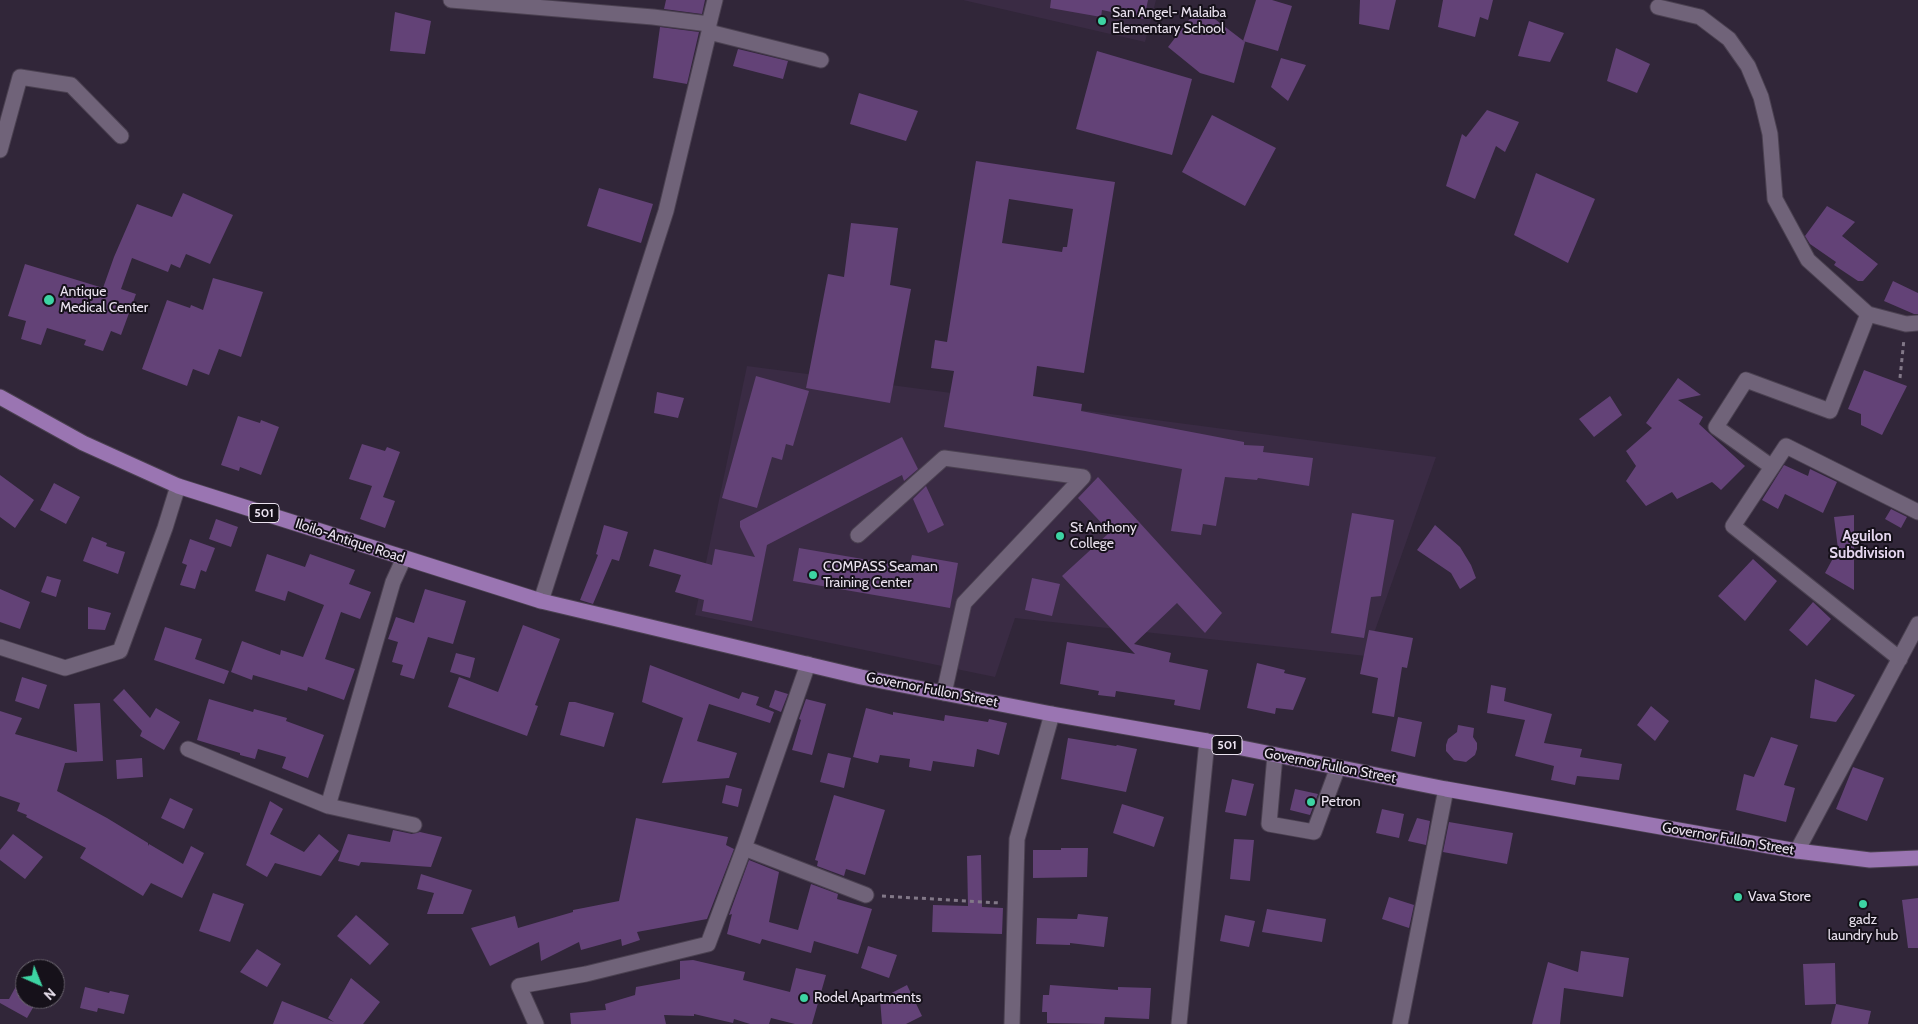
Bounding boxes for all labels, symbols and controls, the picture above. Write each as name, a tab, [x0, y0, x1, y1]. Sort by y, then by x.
place label: San Angel- Malaiba Elementary School	[1112, 5, 1226, 38]
marker: San Angel- Malaiba Elementary School	[1096, 15, 1108, 27]
place label: Antique Medical Center	[60, 284, 148, 316]
marker: Antique Medical Center	[42, 293, 56, 307]
road number: 501	[249, 503, 279, 522]
street label: Iloilo-Antique Road	[293, 515, 407, 567]
place label: St Anthony College	[1070, 520, 1137, 552]
district label: Aguilon Subdivision	[1829, 528, 1905, 563]
marker: St Anthony College	[1054, 530, 1066, 542]
place label: COMPASS Seaman Training Center	[823, 559, 938, 592]
marker: COMPASS Seaman Training Center	[807, 569, 819, 581]
street label: Governor Fullon Street	[865, 669, 999, 711]
road number: 501	[1212, 736, 1242, 754]
street label: Governor Fullon Street	[1263, 745, 1397, 787]
place label: Petron	[1321, 794, 1360, 810]
marker: Petron	[1305, 796, 1317, 808]
street label: Governor Fullon Street	[1661, 819, 1795, 859]
place label: Vava Store	[1748, 889, 1811, 905]
marker: Vava Store	[1732, 891, 1744, 903]
marker: gadz laundry hub	[1857, 898, 1869, 910]
place label: gadz laundry hub	[1828, 912, 1898, 944]
north arrow	[15, 959, 65, 1009]
text: N	[40, 984, 60, 1004]
place label: Rodel Apartments	[814, 990, 921, 1006]
marker: Rodel Apartments	[798, 992, 810, 1004]

